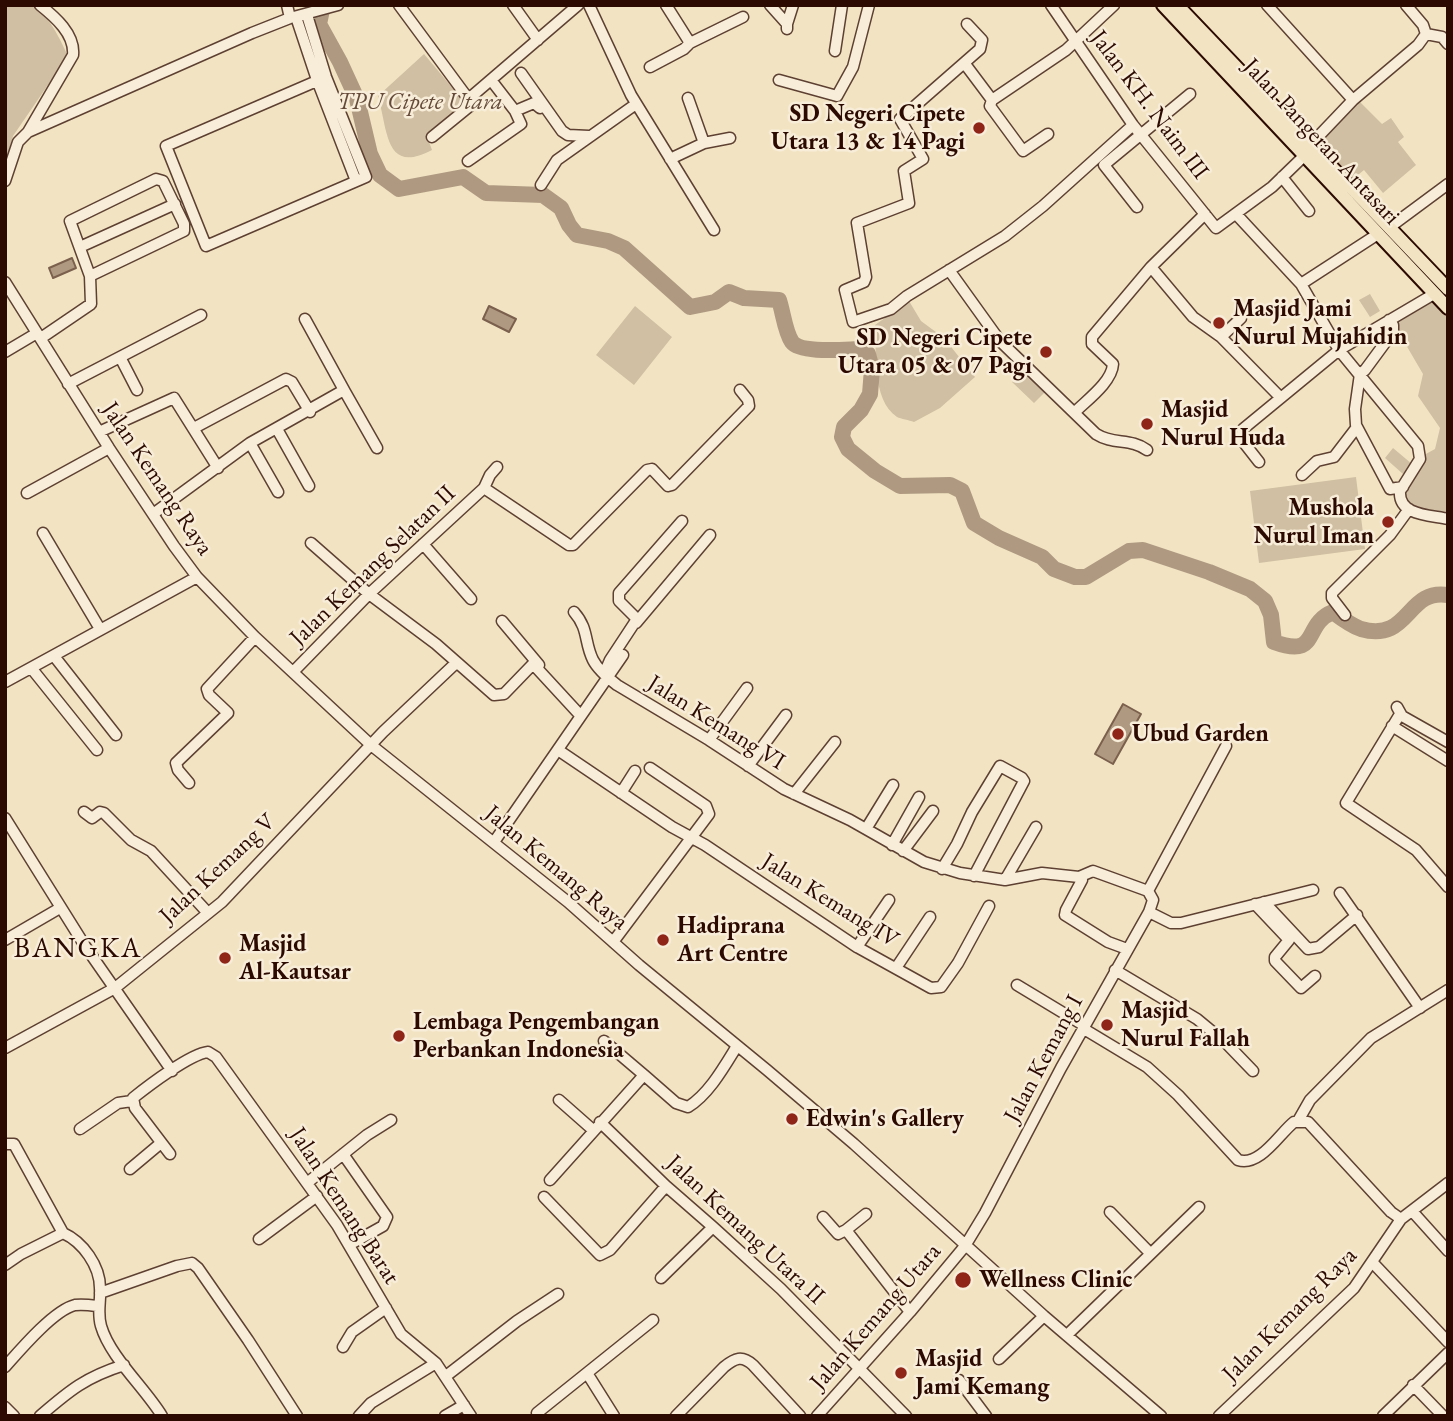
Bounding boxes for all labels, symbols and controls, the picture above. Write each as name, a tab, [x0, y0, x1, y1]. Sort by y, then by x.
street label: Jalan KH. Naim III	[1084, 25, 1214, 185]
street label: Jalan Pangeran Antasari	[1236, 53, 1406, 231]
park label: TPU Cipete Utara	[337, 88, 503, 116]
place label: SD Negeri Cipete Utara 13 & 14 Pagi	[771, 100, 965, 156]
marker: SD Negeri Cipete Utara 13 & 14 Pagi	[971, 120, 987, 136]
place label: Masjid Jami Nurul Mujahidin	[1233, 295, 1407, 351]
marker: Masjid Jami Nurul Mujahidin	[1211, 315, 1227, 331]
place label: SD Negeri Cipete Utara 05 & 07 Pagi	[838, 324, 1032, 380]
marker: SD Negeri Cipete Utara 05 & 07 Pagi	[1038, 344, 1054, 360]
place label: Masjid Nurul Huda	[1161, 396, 1285, 452]
street label: Jalan Kemang Raya	[95, 397, 219, 561]
marker: Masjid Nurul Huda	[1139, 416, 1155, 432]
street label: Jalan Kemang Selatan II	[284, 480, 462, 652]
place label: Mushola Nurul Iman	[1253, 494, 1374, 550]
marker: Mushola Nurul Iman	[1380, 514, 1396, 530]
street label: Jalan Kemang VI	[642, 669, 790, 777]
place label: Ubud Garden	[1132, 720, 1269, 748]
marker: Ubud Garden	[1110, 726, 1126, 742]
street label: Jalan Kemang Raya	[478, 800, 634, 936]
street label: Jalan Kemang V	[154, 808, 282, 930]
street label: Jalan Kemang IV	[756, 847, 904, 955]
place label: Hadiprana Art Centre	[677, 912, 788, 968]
place label: Masjid Al-Kautsar	[239, 930, 351, 986]
district label: BANGKA	[14, 932, 142, 966]
marker: Hadiprana Art Centre	[655, 932, 671, 948]
marker: Masjid Al-Kautsar	[217, 950, 233, 966]
street label: Jalan Kemang I	[998, 990, 1090, 1128]
place label: Masjid Nurul Fallah	[1121, 997, 1250, 1053]
place label: Lembaga Pengembangan Perbankan Indonesia	[413, 1008, 660, 1064]
marker: Masjid Nurul Fallah	[1099, 1017, 1115, 1033]
marker: Lembaga Pengembangan Perbankan Indonesia	[391, 1028, 407, 1044]
place label: Edwin's Gallery	[806, 1105, 964, 1133]
marker: Edwin's Gallery	[784, 1111, 800, 1127]
street label: Jalan Kemang Barat	[283, 1122, 405, 1290]
street label: Jalan Kemang Utara II	[660, 1149, 830, 1311]
street label: Jalan Kemang Utara	[805, 1238, 947, 1396]
street label: Jalan Kemang Raya	[1217, 1242, 1363, 1388]
place label: Wellness Clinic	[979, 1266, 1132, 1294]
marker: Wellness Clinic	[953, 1270, 973, 1290]
place label: Masjid Jami Kemang	[915, 1345, 1049, 1401]
marker: Masjid Jami Kemang	[893, 1365, 909, 1381]

